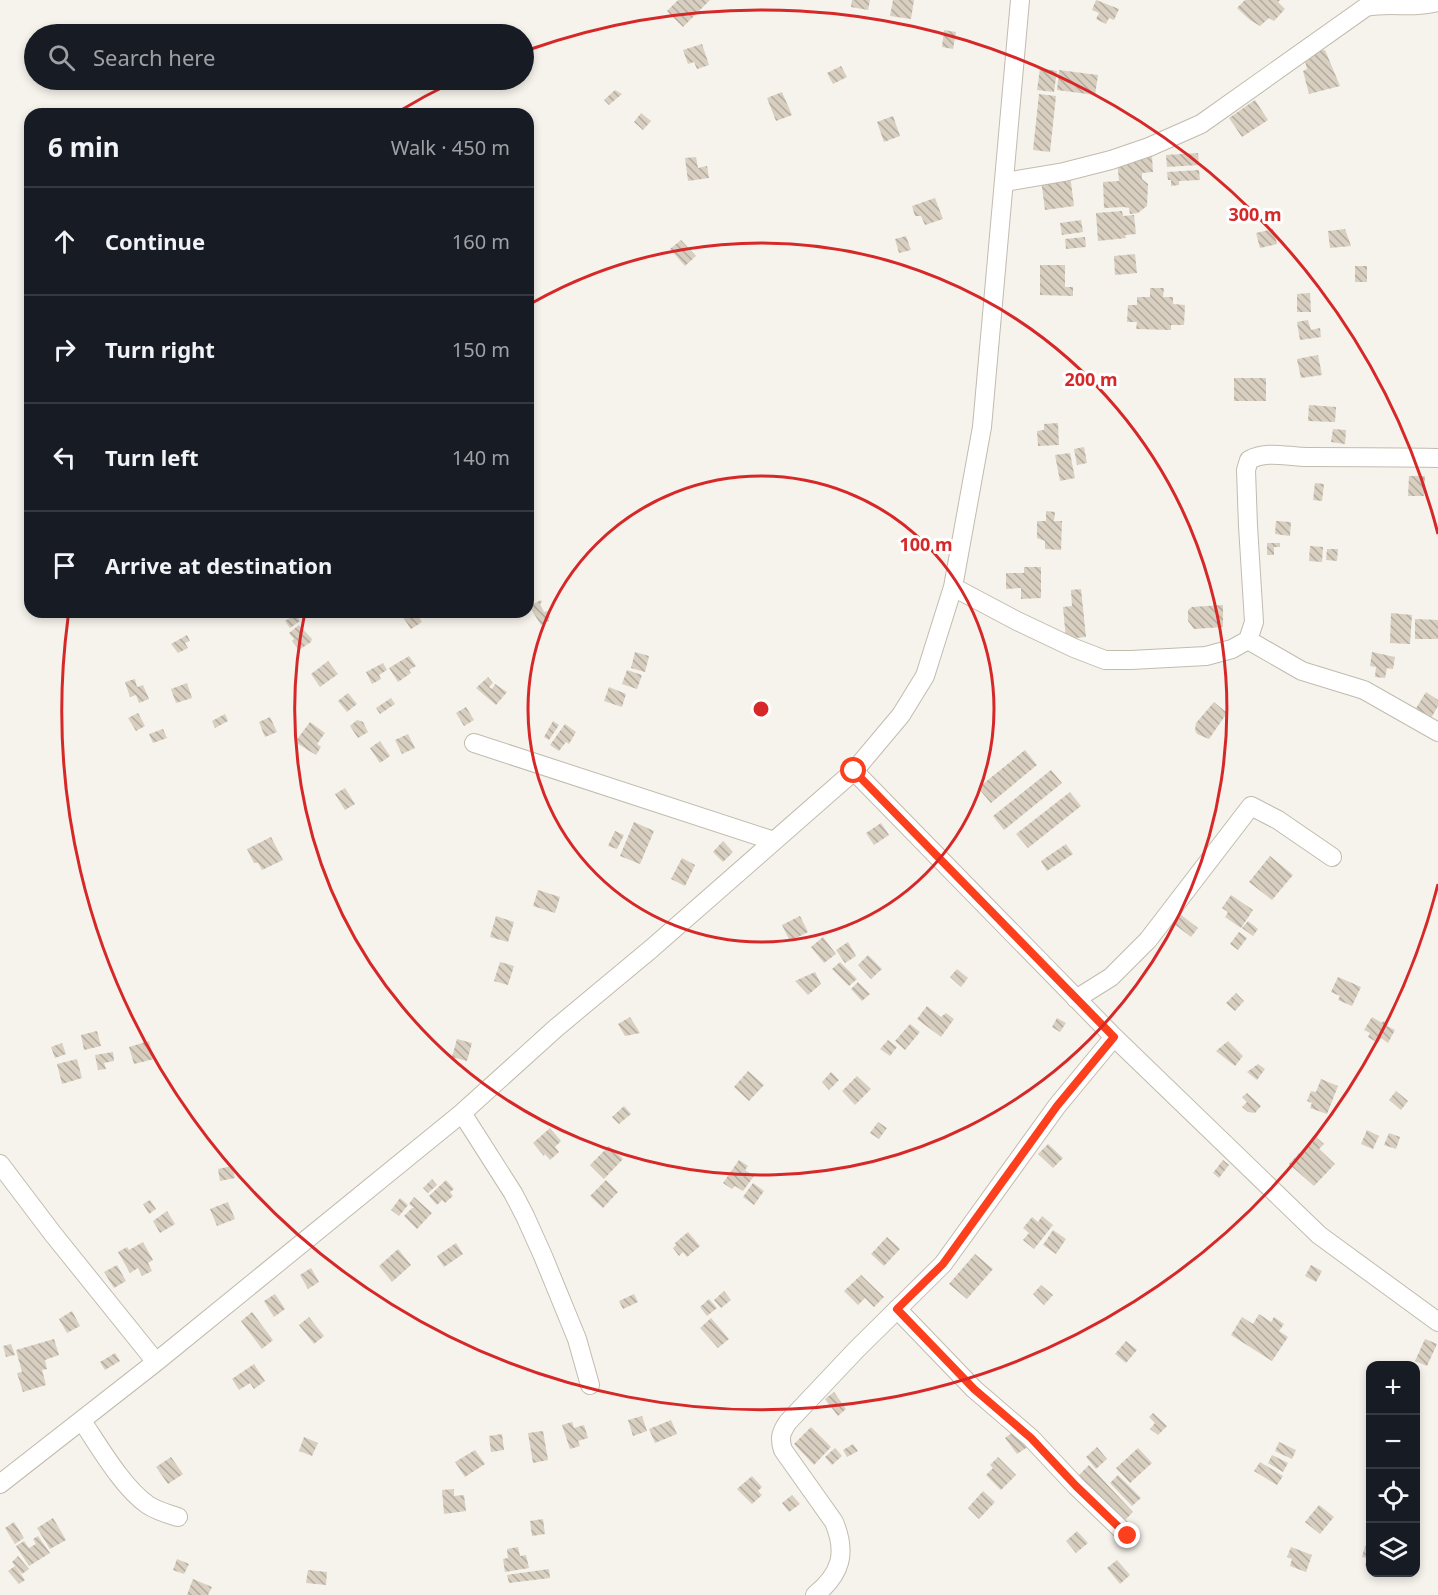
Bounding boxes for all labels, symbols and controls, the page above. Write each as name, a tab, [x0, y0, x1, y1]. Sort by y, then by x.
search box	[24, 24, 534, 90]
icon: search	[45, 41, 78, 74]
text: Search here	[93, 42, 215, 72]
text: 6 min	[48, 129, 120, 165]
text: Walk · 450 m	[391, 134, 510, 161]
text: 300 m	[1228, 202, 1282, 226]
icon: ahead	[48, 225, 81, 258]
text: Continue	[105, 226, 205, 256]
text: 160 m	[452, 228, 510, 255]
icon: right	[48, 333, 81, 366]
text: Turn right	[105, 334, 215, 364]
text: 150 m	[452, 336, 510, 363]
text: 200 m	[1064, 367, 1118, 391]
icon: left	[48, 441, 81, 474]
text: Turn left	[105, 442, 199, 472]
text: 140 m	[452, 444, 510, 471]
text: 100 m	[899, 532, 953, 556]
icon: arrive	[48, 549, 81, 582]
text: Arrive at destination	[105, 550, 332, 580]
centre of rings	[751, 699, 771, 719]
route start	[840, 757, 866, 783]
map controls	[1366, 1361, 1420, 1577]
button: +	[1366, 1361, 1420, 1415]
button: −	[1366, 1415, 1420, 1469]
button: locate	[1366, 1469, 1420, 1523]
route end	[1114, 1522, 1140, 1548]
button: layers	[1366, 1523, 1420, 1577]

